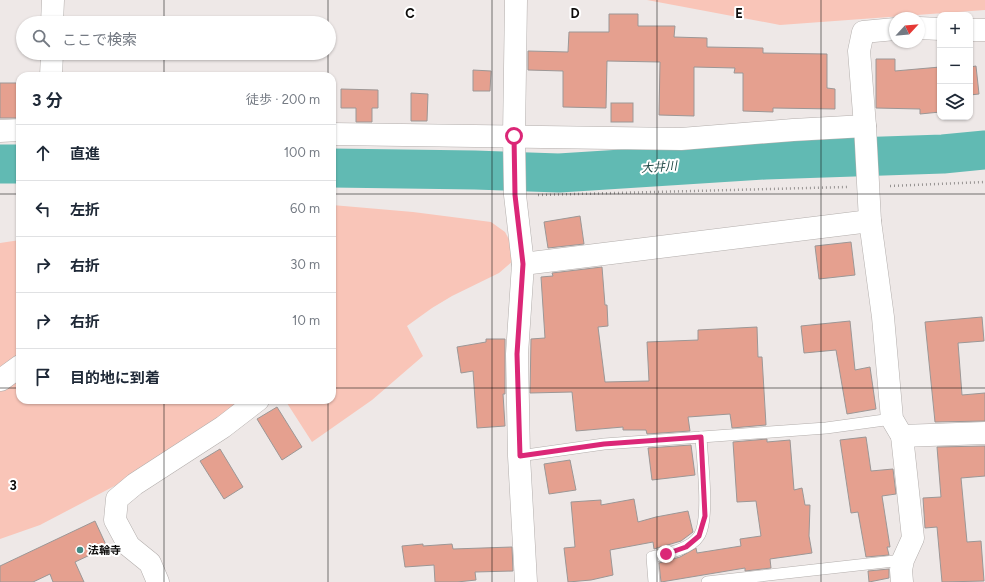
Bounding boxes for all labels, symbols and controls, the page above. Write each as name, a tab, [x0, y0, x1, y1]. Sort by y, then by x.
text: C	[405, 6, 415, 21]
text: D	[570, 6, 580, 21]
text: E	[735, 6, 743, 21]
north arrow	[889, 12, 925, 48]
map controls	[937, 12, 973, 120]
button: +	[937, 12, 973, 48]
search box	[16, 16, 336, 60]
icon: search	[30, 27, 52, 49]
text: ここで検索	[62, 31, 137, 49]
button: −	[937, 48, 973, 84]
button: layers	[937, 84, 973, 120]
text: 3 分	[32, 90, 63, 110]
text: 徒歩 · 200 m	[246, 92, 320, 107]
route start	[505, 127, 523, 145]
icon: ahead	[32, 142, 54, 164]
text: 直進	[70, 145, 100, 163]
text: 100 m	[284, 145, 320, 160]
water label: 大井川	[641, 159, 679, 175]
icon: left	[32, 198, 54, 220]
text: 左折	[70, 201, 100, 219]
text: 60 m	[290, 201, 320, 216]
icon: right	[32, 254, 54, 276]
text: 右折	[70, 257, 100, 275]
text: 30 m	[290, 257, 320, 272]
icon: right	[32, 310, 54, 332]
text: 右折	[70, 313, 100, 331]
text: 10 m	[292, 313, 320, 328]
icon: arrive	[32, 366, 54, 388]
text: 目的地に到着	[70, 369, 160, 387]
text: 3	[9, 478, 17, 493]
place label: 法輪寺	[88, 544, 121, 557]
marker: 法輪寺	[75, 545, 85, 555]
route end	[657, 545, 675, 563]

